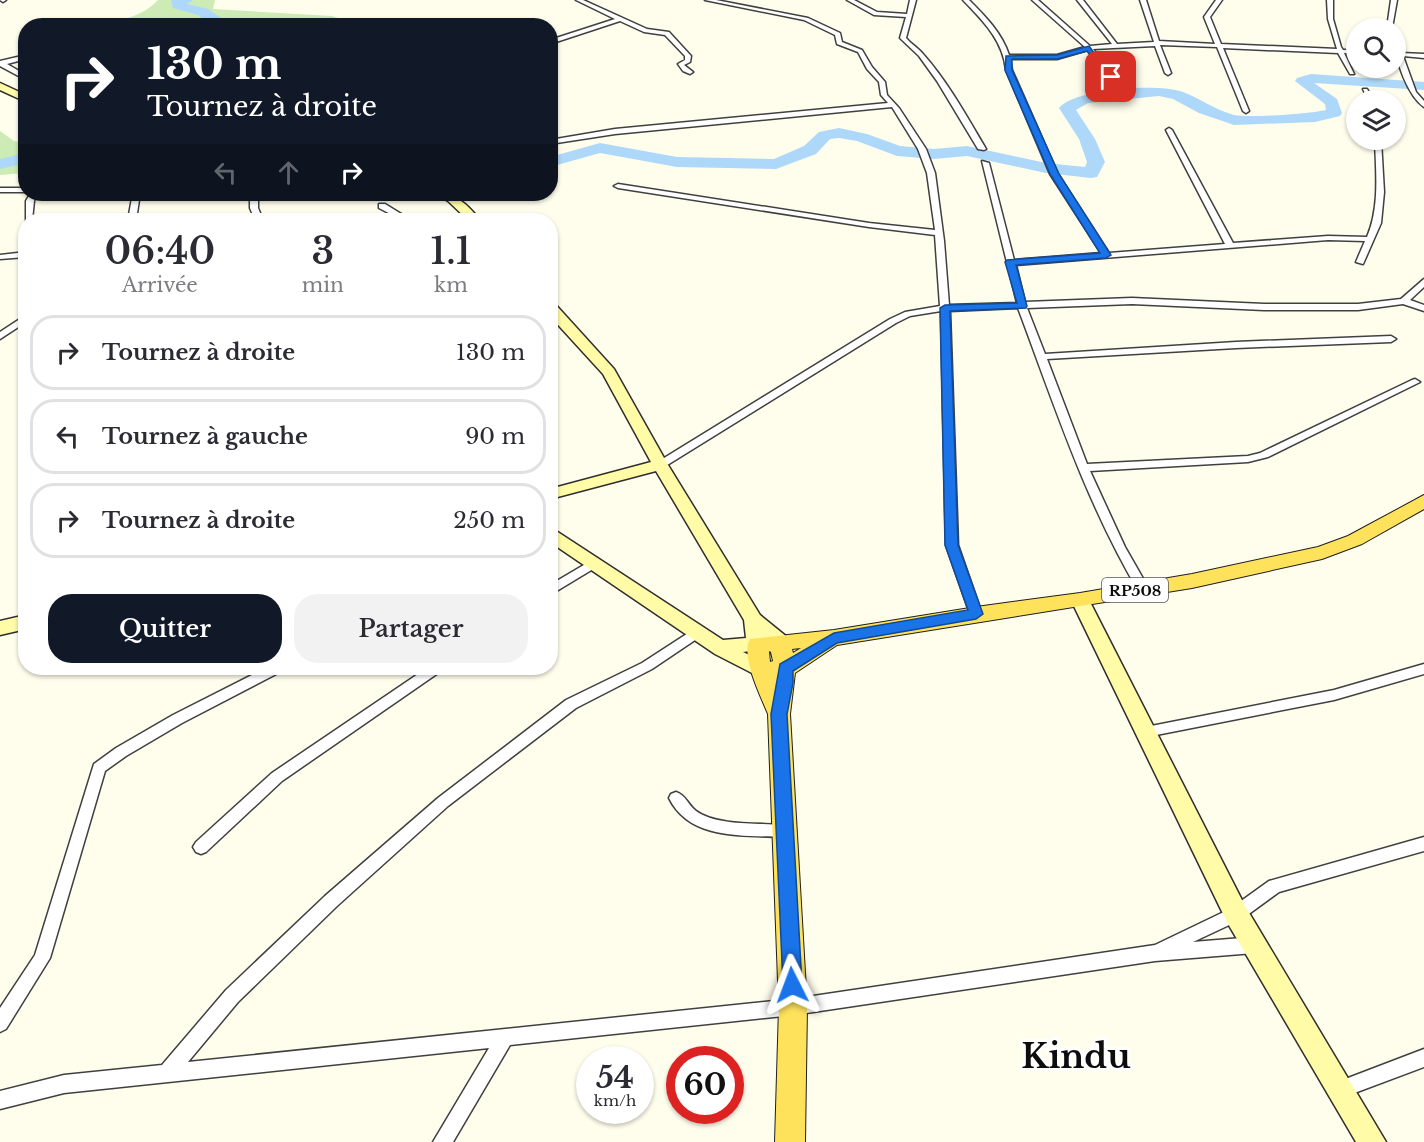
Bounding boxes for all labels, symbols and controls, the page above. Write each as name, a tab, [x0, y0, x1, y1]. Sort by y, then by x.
map controls	[1346, 18, 1406, 150]
button: search	[1346, 18, 1406, 78]
text: 130 m	[147, 38, 281, 90]
icon: right	[48, 42, 126, 120]
pin	[1085, 51, 1136, 102]
icon: arrive	[1094, 60, 1127, 93]
text: Tournez à droite	[147, 90, 377, 123]
button: layers	[1346, 90, 1406, 150]
icon: left	[209, 156, 242, 189]
icon: ahead	[272, 156, 305, 189]
icon: right	[335, 156, 368, 189]
text: 06:40	[105, 229, 215, 274]
text: 3	[311, 229, 334, 274]
text: 1.1	[430, 229, 471, 274]
text: Arrivée	[122, 273, 198, 297]
text: min	[302, 273, 344, 297]
text: km	[434, 273, 468, 297]
icon: right	[51, 336, 84, 369]
text: Tournez à droite	[102, 339, 295, 366]
text: 130 m	[456, 339, 525, 366]
icon: left	[51, 420, 84, 453]
text: Tournez à gauche	[102, 423, 308, 450]
text: 90 m	[465, 423, 525, 450]
icon: right	[51, 504, 84, 537]
text: Tournez à droite	[102, 507, 295, 534]
text: 250 m	[453, 507, 525, 534]
road number: RP508	[1102, 578, 1168, 602]
button: Quitter	[48, 594, 282, 663]
button: Partager	[294, 594, 528, 663]
position arrow	[760, 953, 824, 1017]
district label: Kindu	[1021, 1036, 1131, 1077]
speed limit sign: 60	[666, 1046, 744, 1124]
text: 54	[596, 1059, 634, 1096]
text: km/h	[594, 1091, 636, 1110]

